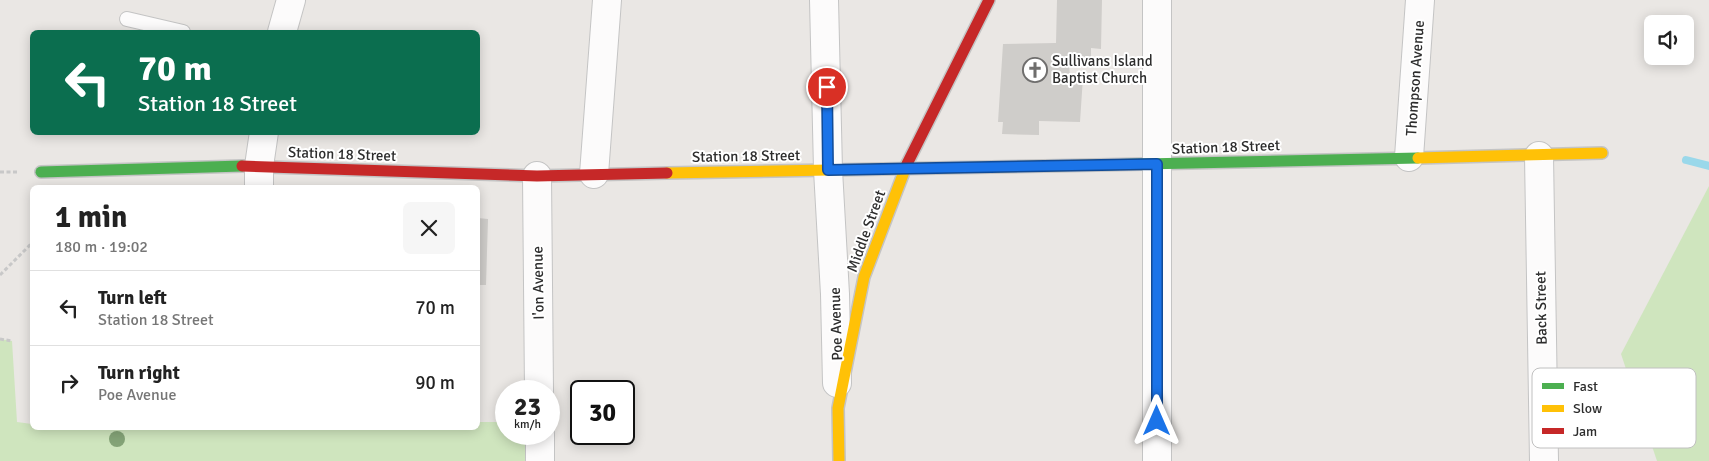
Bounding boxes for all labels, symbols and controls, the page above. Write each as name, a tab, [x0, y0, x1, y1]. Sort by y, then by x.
map controls	[1644, 15, 1694, 65]
button: sound	[1644, 15, 1694, 65]
street label: Thompson Avenue	[1402, 19, 1428, 137]
text: 70 m	[138, 47, 212, 90]
icon: left	[55, 50, 120, 115]
place label: Sullivans Island Baptist Church	[1052, 52, 1153, 87]
church icon: Sullivans Island Baptist Church	[1022, 57, 1048, 83]
pin	[806, 66, 848, 108]
icon: arrive	[813, 73, 841, 101]
text: Station 18 Street	[138, 90, 297, 117]
street label: Station 18 Street	[1172, 136, 1280, 158]
street label: Station 18 Street	[288, 143, 396, 165]
street label: Station 18 Street	[692, 146, 800, 166]
street label: Middle Street	[843, 187, 889, 275]
text: 1 min	[55, 199, 127, 236]
button: close	[403, 202, 455, 254]
text: 180 m · 19:02	[55, 237, 148, 257]
street label: I'on Avenue	[528, 246, 548, 320]
street label: Back Street	[1531, 271, 1551, 345]
text: Turn left	[98, 286, 167, 310]
street label: Poe Avenue	[826, 287, 846, 361]
icon: left	[55, 294, 83, 322]
text: 70 m	[415, 296, 455, 320]
text: Station 18 Street	[98, 310, 214, 330]
text: Turn right	[98, 361, 180, 385]
legend	[1532, 368, 1696, 448]
icon: right	[55, 369, 83, 397]
text: 90 m	[415, 371, 455, 395]
text: Fast	[1573, 378, 1598, 395]
speed limit sign: 30	[570, 380, 635, 445]
text: Poe Avenue	[98, 385, 177, 405]
text: 23	[514, 391, 541, 422]
position arrow	[1130, 394, 1182, 446]
text: Slow	[1573, 400, 1602, 417]
text: km/h	[514, 417, 541, 432]
text: Jam	[1573, 423, 1597, 440]

